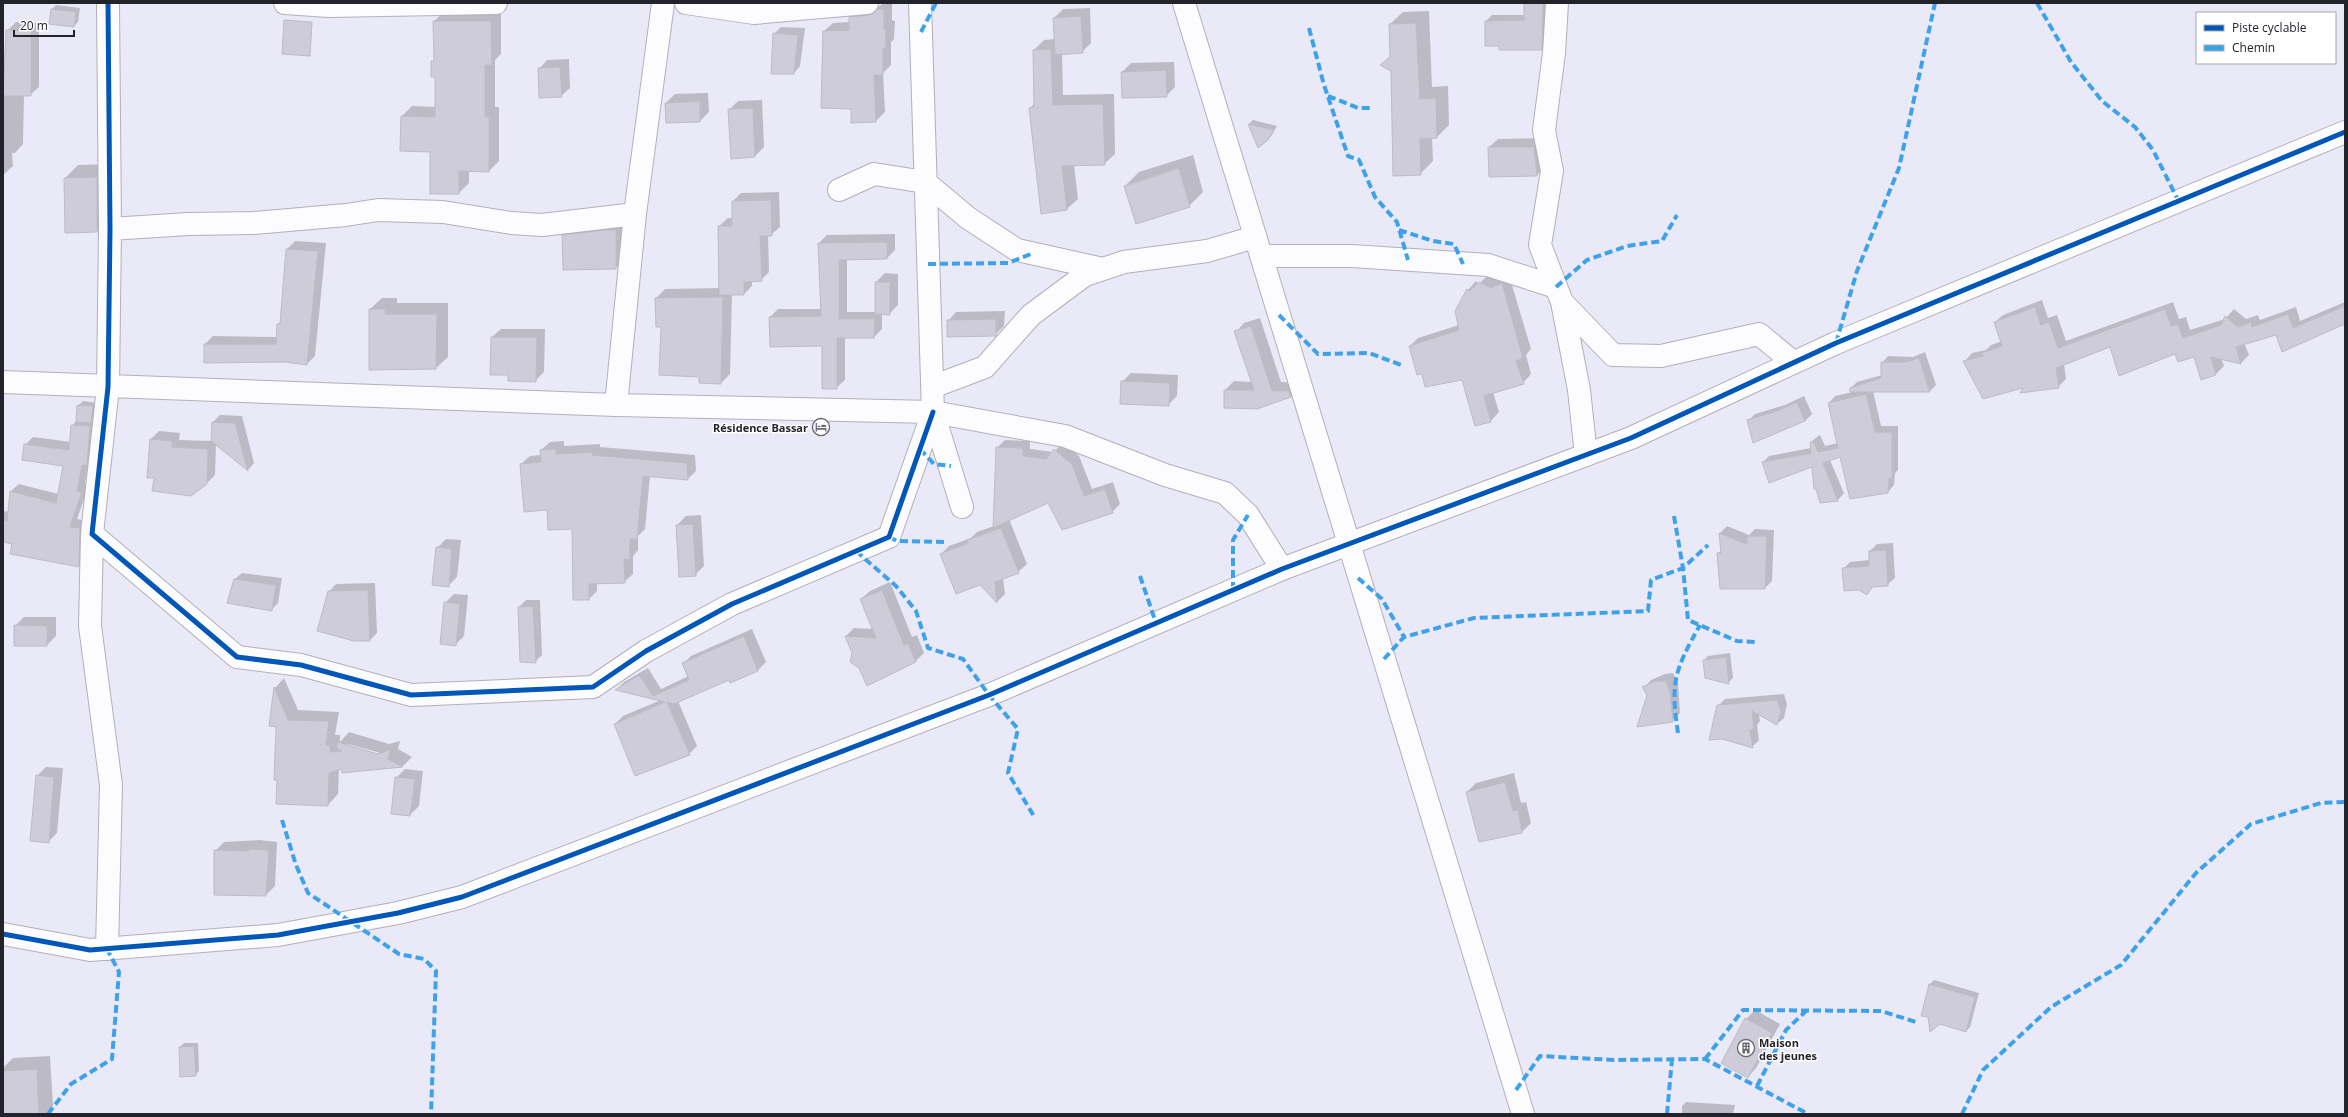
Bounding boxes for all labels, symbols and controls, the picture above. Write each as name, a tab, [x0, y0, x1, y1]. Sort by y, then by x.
scale bar	[14, 12, 74, 38]
legend	[2196, 12, 2336, 64]
text: 20 m	[20, 17, 48, 34]
text: Piste cyclable	[2232, 19, 2307, 36]
text: Chemin	[2232, 39, 2275, 56]
hotel icon: Résidence Bassar	[811, 417, 831, 437]
place label: Résidence Bassar	[713, 420, 808, 435]
place label: Maison des jeunes	[1759, 1035, 1818, 1063]
building icon: Maison des jeunes	[1736, 1038, 1756, 1058]

